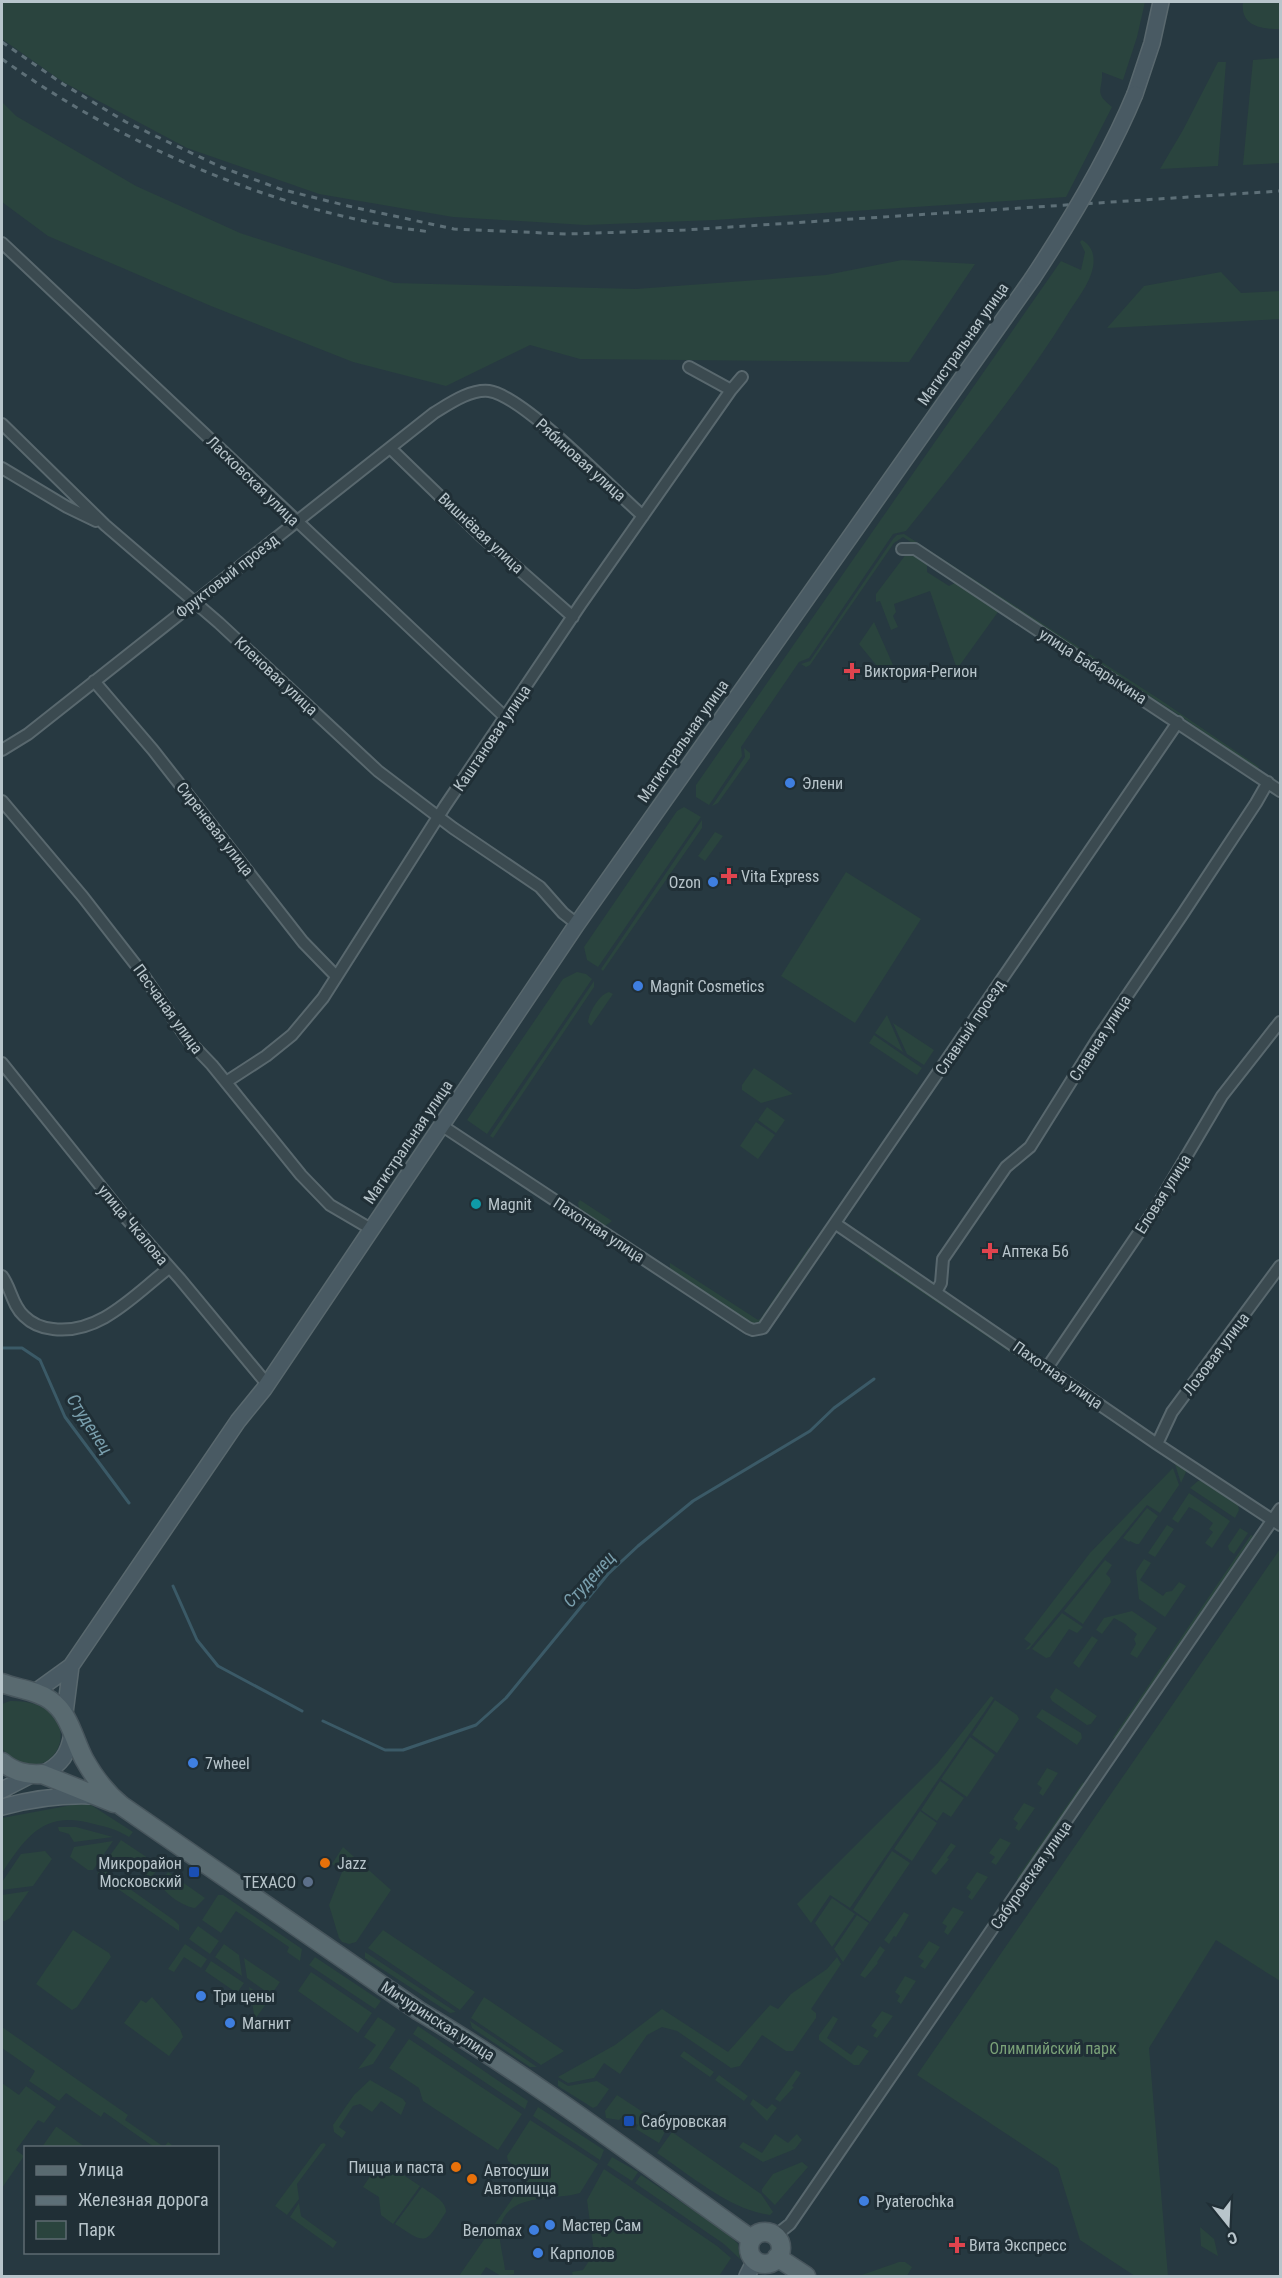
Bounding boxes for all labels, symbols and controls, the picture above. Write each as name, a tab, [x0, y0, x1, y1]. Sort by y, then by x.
street label: Магистральная улица	[914, 279, 1012, 409]
street label: Рябиновая улица	[532, 415, 630, 505]
street label: Ласковская улица	[203, 432, 303, 530]
street label: Вишнёвая улица	[434, 489, 528, 577]
street label: Фруктовый проезд	[172, 530, 283, 622]
street label: улица Бабарыкина	[1036, 624, 1150, 708]
street label: Кленовая улица	[231, 633, 321, 719]
place label: Виктория-Регион	[864, 662, 977, 681]
marker: Виктория-Регион	[845, 664, 859, 678]
street label: Магистральная улица	[634, 676, 732, 806]
street label: Каштановая улица	[449, 681, 535, 795]
place label: Элени	[802, 774, 843, 793]
marker: Элени	[783, 776, 797, 790]
street label: Сиреневая улица	[172, 778, 258, 880]
place label: Vita Express	[741, 867, 819, 886]
marker: Vita Express	[722, 869, 736, 883]
place label: Ozon	[669, 873, 701, 892]
marker: Ozon	[706, 875, 720, 889]
street label: Песчаная улица	[129, 961, 207, 1057]
street label: Славный проезд	[931, 975, 1009, 1078]
place label: Magnit Cosmetics	[650, 977, 765, 996]
marker: Magnit Cosmetics	[631, 979, 645, 993]
street label: Славная улица	[1065, 991, 1135, 1085]
street label: Магистральная улица	[359, 1076, 457, 1208]
street label: Еловая улица	[1131, 1151, 1195, 1237]
street label: улица Чкалова	[94, 1181, 172, 1269]
street label: Пахотная улица	[550, 1193, 648, 1267]
place label: Magnit	[488, 1195, 532, 1214]
marker: Magnit	[469, 1197, 483, 1211]
place label: Аптека Б6	[1002, 1242, 1069, 1261]
marker: Аптека Б6	[983, 1244, 997, 1258]
street label: Лозовая улица	[1179, 1309, 1253, 1399]
street label: Пахотная улица	[1010, 1337, 1106, 1413]
water label: Студенец	[63, 1390, 117, 1458]
water label: Студенец	[558, 1547, 620, 1611]
place label: 7wheel	[205, 1754, 250, 1773]
marker: 7wheel	[186, 1756, 200, 1770]
street label: Сабуровская улица	[987, 1817, 1075, 1933]
place label: Микрорайон Московский	[98, 1854, 182, 1891]
place label: Jazz	[337, 1854, 366, 1873]
marker: Jazz	[318, 1856, 332, 1870]
marker: Микрорайон Московский	[187, 1865, 201, 1879]
place label: ТЕХАСО	[243, 1873, 296, 1892]
marker: ТЕХАСО	[301, 1875, 315, 1889]
street label: Мичуринская улица	[378, 1977, 498, 2065]
place label: Три цены	[213, 1987, 275, 2006]
marker: Три цены	[194, 1989, 208, 2003]
place label: Магнит	[242, 2014, 291, 2033]
marker: Магнит	[223, 2016, 237, 2030]
park label: Олимпийский парк	[989, 2039, 1117, 2058]
place label: Сабуровская	[641, 2112, 727, 2131]
marker: Сабуровская	[622, 2114, 636, 2128]
legend	[24, 2146, 219, 2254]
place label: Пицца и паста	[348, 2158, 444, 2177]
text: Улица	[78, 2159, 124, 2180]
marker: Пицца и паста	[449, 2160, 463, 2174]
place label: Автосуши Автопицца	[484, 2161, 556, 2198]
marker: Автосуши Автопицца	[465, 2172, 479, 2186]
text: Железная дорога	[78, 2189, 209, 2210]
place label: Pyaterochka	[876, 2192, 954, 2211]
marker: Pyaterochka	[857, 2194, 871, 2208]
north arrow	[1198, 2194, 1258, 2254]
place label: Мастер Сам	[562, 2216, 641, 2235]
marker: Мастер Сам	[543, 2218, 557, 2232]
text: Парк	[78, 2219, 116, 2240]
place label: Велоmax	[463, 2221, 522, 2240]
marker: Велоmax	[527, 2223, 541, 2237]
text: С	[1225, 2227, 1240, 2248]
place label: Вита Экспресс	[969, 2236, 1067, 2255]
marker: Вита Экспресс	[950, 2238, 964, 2252]
place label: Карполов	[550, 2244, 615, 2263]
marker: Карполов	[531, 2246, 545, 2260]

